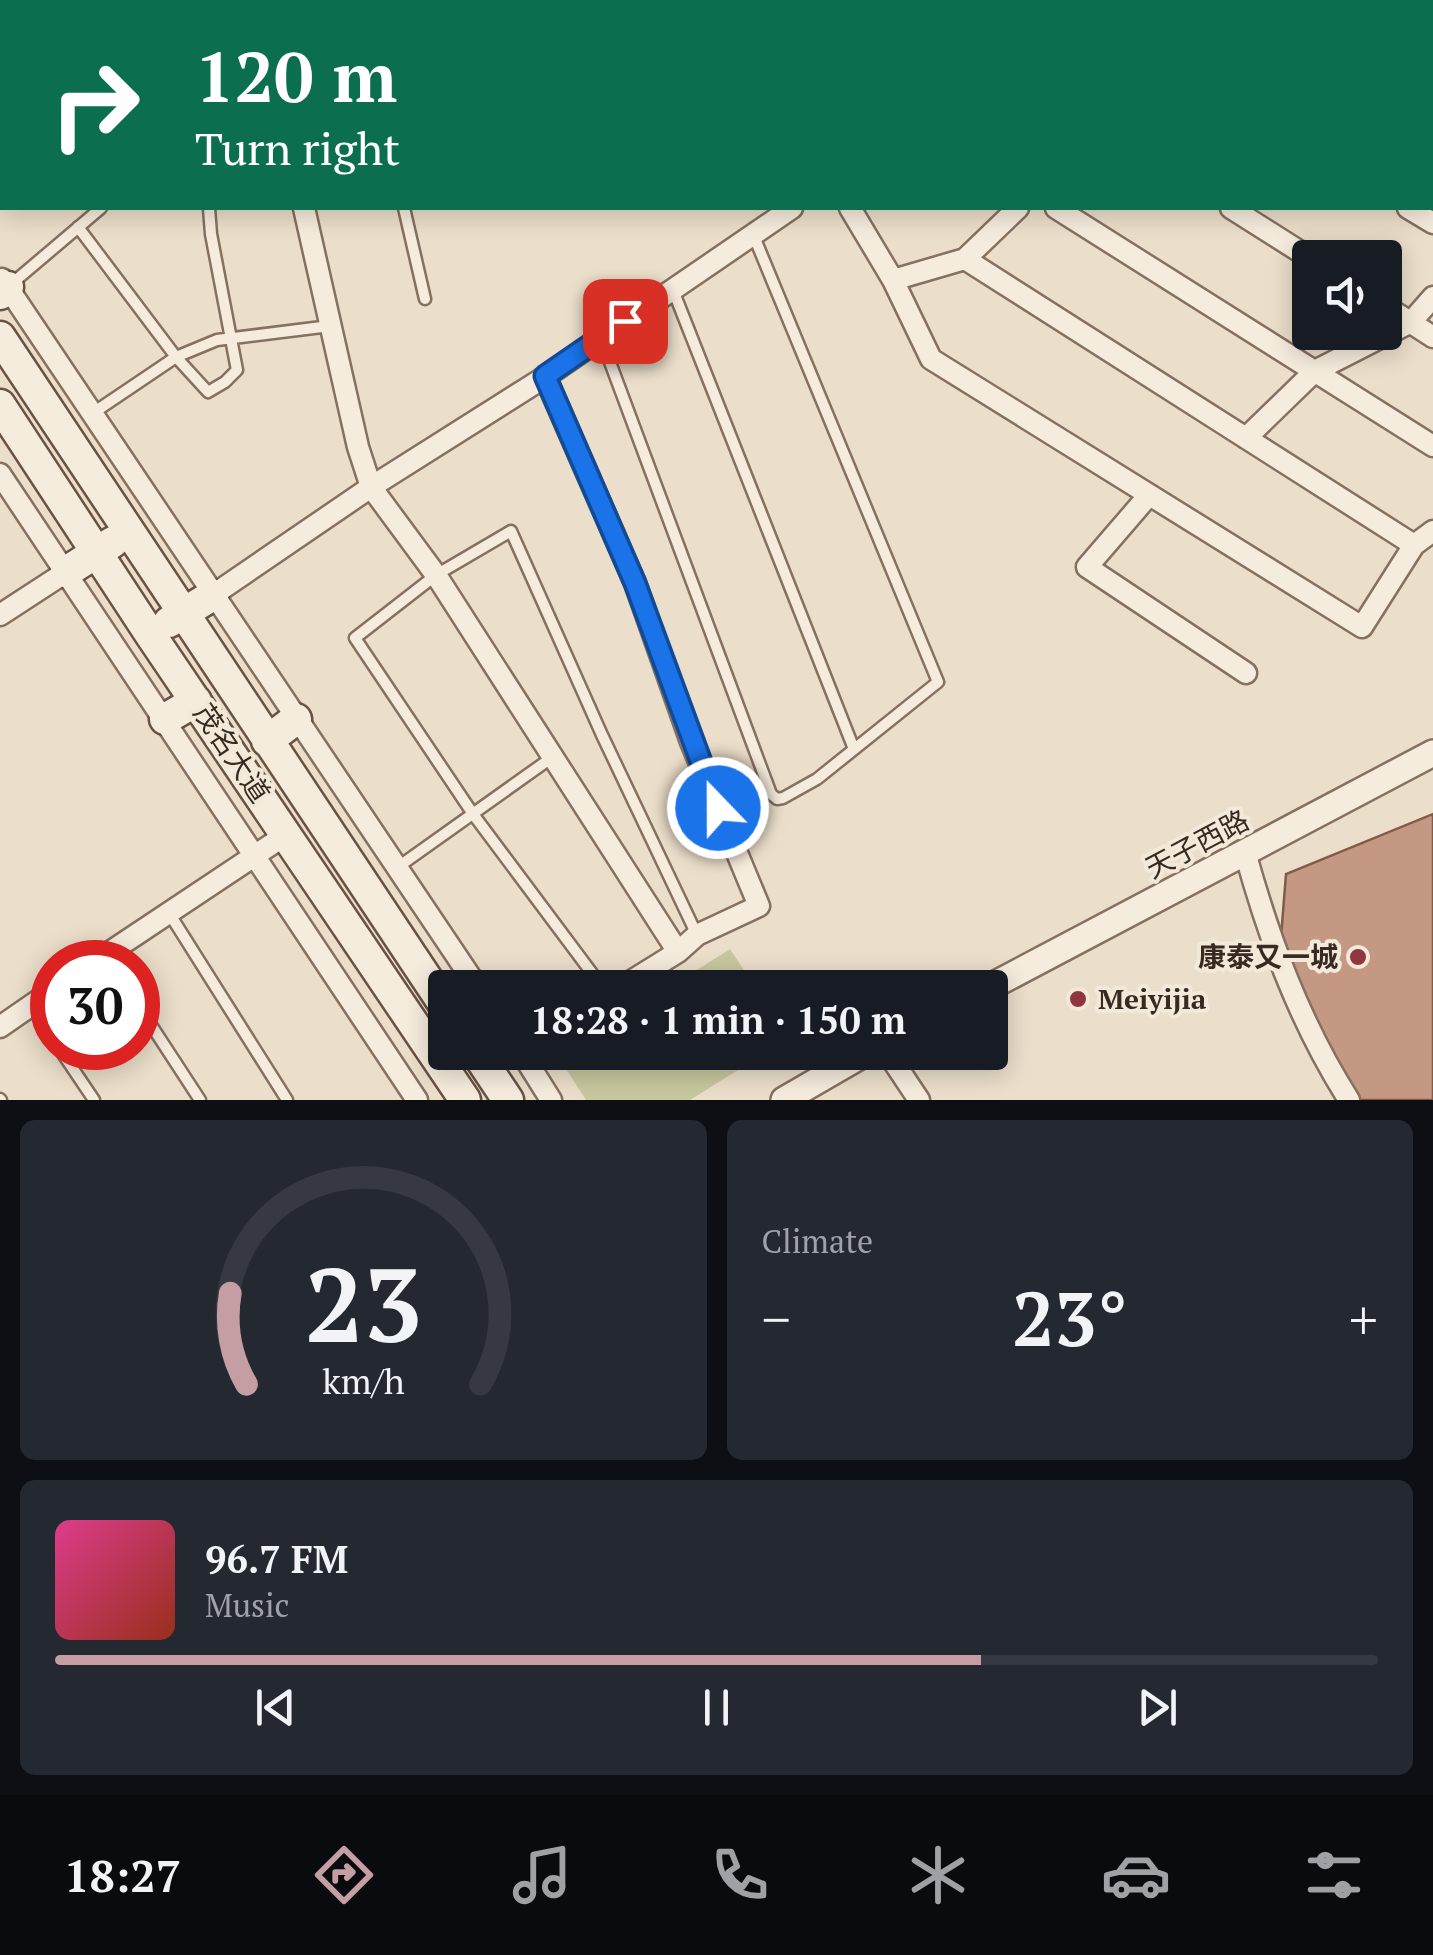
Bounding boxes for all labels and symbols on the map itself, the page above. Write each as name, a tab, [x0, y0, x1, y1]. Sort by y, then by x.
pin	[583, 279, 668, 364]
street label: 茂名大道	[186, 696, 279, 809]
position arrow	[666, 756, 770, 860]
street label: 天子西路	[1139, 801, 1255, 886]
place label: 康泰又一城	[1198, 938, 1338, 975]
speed limit sign: 30	[30, 940, 160, 1070]
marker: 康泰又一城	[1347, 946, 1369, 968]
place label: Meiyijia	[1098, 980, 1207, 1017]
marker: Meiyijia	[1067, 988, 1089, 1010]

